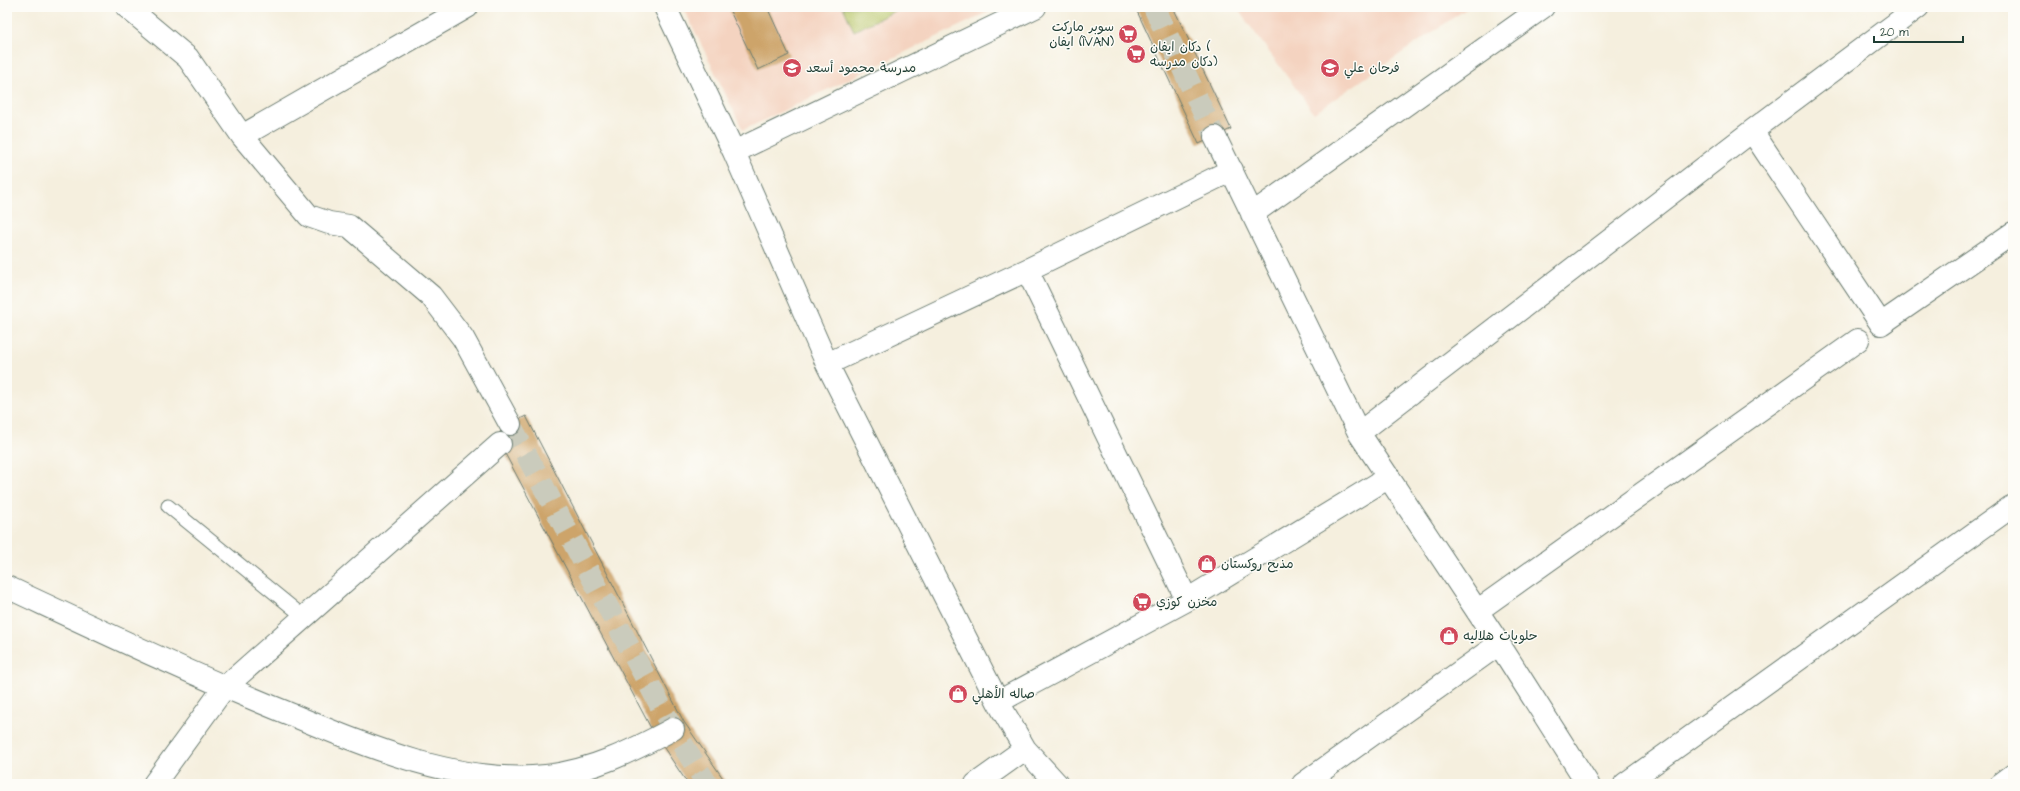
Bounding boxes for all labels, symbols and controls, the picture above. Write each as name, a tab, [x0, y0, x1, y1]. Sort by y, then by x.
place label: سوبر ماركت ايفان (ÎVAN)	[1049, 18, 1114, 51]
scale bar	[1874, 18, 1963, 44]
supermarket icon: سوبر ماركت ايفان (ÎVAN)	[1117, 23, 1139, 45]
text: 20 m	[1880, 24, 1909, 41]
place label: دكان ايفان ( دكان مدرسه)	[1150, 38, 1218, 71]
supermarket icon: دكان ايفان ( دكان مدرسه)	[1125, 43, 1147, 65]
school or university icon: مدرسة محمود أسعد	[781, 57, 803, 79]
school or university icon: فرحان علي	[1319, 57, 1341, 79]
place label: مدرسة محمود أسعد	[806, 59, 916, 77]
place label: فرحان علي	[1344, 59, 1400, 79]
shop icon: مذبح روكستان	[1196, 553, 1218, 575]
place label: مذبح روكستان	[1221, 555, 1293, 573]
supermarket icon: مخزن كوزي	[1131, 591, 1153, 613]
place label: مخزن كوزي	[1156, 593, 1217, 611]
shop icon: حلويات هلاليه	[1438, 625, 1460, 647]
place label: حلويات هلاليه	[1463, 627, 1538, 645]
shop icon: صاله الأهلي	[947, 683, 969, 705]
place label: صاله الأهلي	[972, 685, 1035, 705]

